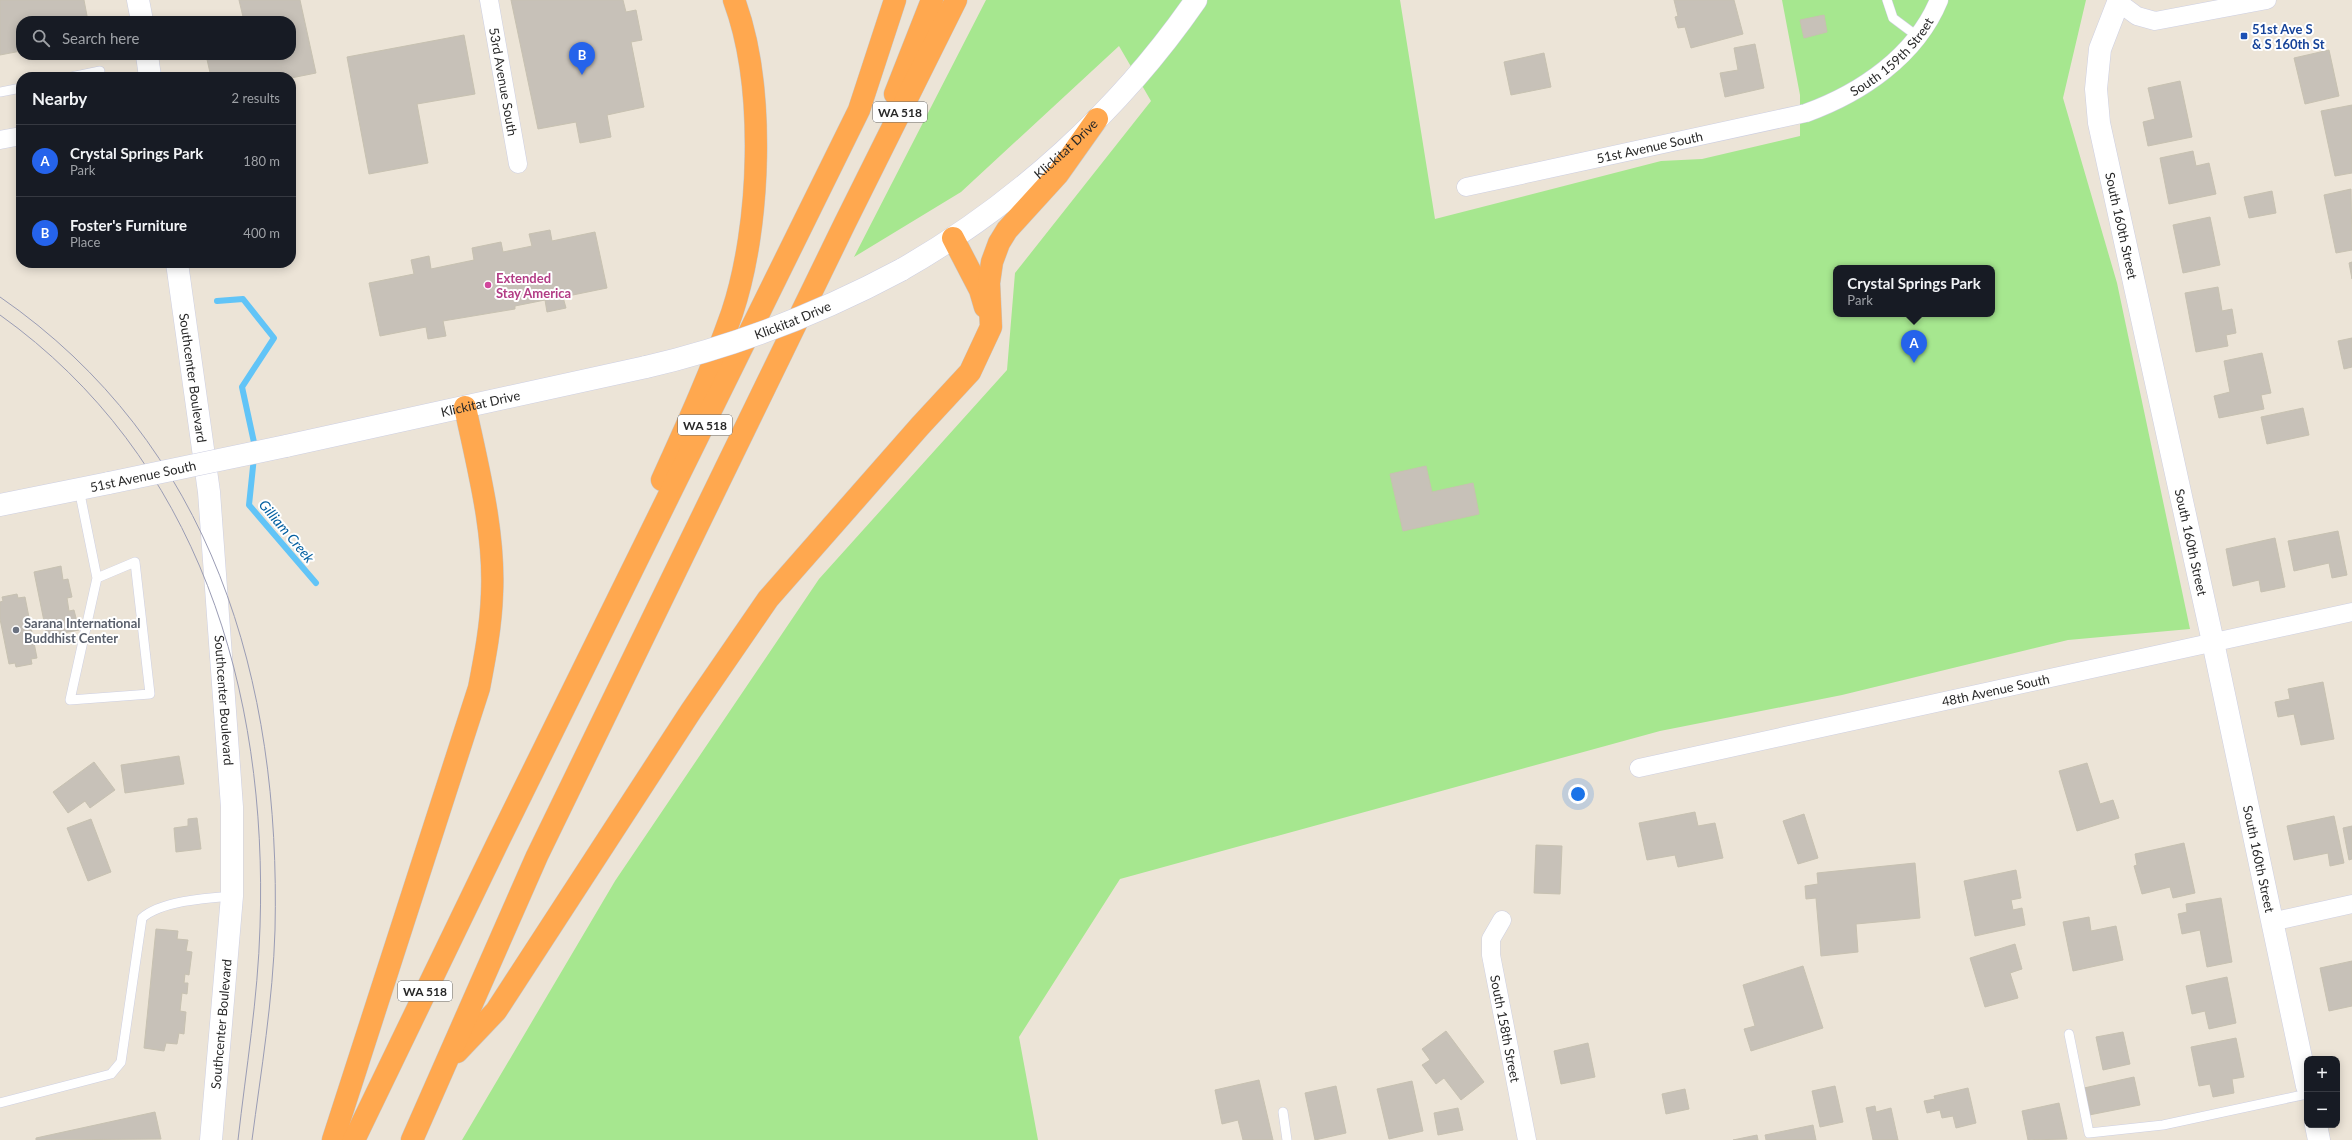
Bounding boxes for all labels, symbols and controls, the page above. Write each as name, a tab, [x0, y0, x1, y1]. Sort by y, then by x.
street label: South 159th Street	[1847, 14, 1937, 99]
search box	[16, 16, 296, 60]
place label: 51st Ave S & S 160th St	[2252, 21, 2325, 52]
street label: 53rd Avenue South	[486, 26, 521, 137]
icon: search	[30, 27, 52, 49]
text: Search here	[62, 29, 139, 47]
marker: 51st Ave S & S 160th St	[2239, 31, 2249, 41]
pin: B	[569, 42, 595, 75]
text: Nearby	[32, 88, 87, 109]
text: 2 results	[232, 90, 280, 106]
road number: WA 518	[873, 102, 927, 122]
street label: Klickitat Drive	[1031, 115, 1101, 182]
street label: 51st Avenue South	[1595, 128, 1704, 166]
text: Crystal Springs Park	[70, 144, 203, 162]
text: A	[40, 153, 50, 169]
text: 180 m	[243, 153, 280, 169]
text: Park	[70, 162, 95, 178]
street label: South 160th Street	[2102, 171, 2141, 281]
text: Foster's Furniture	[70, 216, 187, 234]
text: B	[41, 225, 49, 241]
text: 400 m	[243, 225, 280, 241]
text: Place	[70, 234, 100, 250]
popup	[1833, 265, 1995, 317]
place label: Extended Stay America	[496, 270, 571, 301]
text: Crystal Springs Park	[1847, 274, 1981, 292]
marker: Extended Stay America	[483, 280, 493, 290]
text: Park	[1847, 292, 1873, 308]
street label: Klickitat Drive	[752, 298, 833, 343]
street label: Southcenter Boulevard	[176, 312, 210, 444]
pin: A	[1901, 330, 1927, 363]
street label: Klickitat Drive	[439, 387, 522, 420]
road number: WA 518	[678, 415, 732, 435]
street label: 51st Avenue South	[88, 457, 198, 495]
street label: South 160th Street	[2172, 487, 2211, 597]
water label: Gilliam Creek	[256, 496, 318, 566]
place label: Sarana International Buddhist Center	[24, 615, 141, 646]
marker: Sarana International Buddhist Center	[11, 625, 21, 635]
street label: Southcenter Boulevard	[211, 635, 237, 766]
street label: 48th Avenue South	[1940, 670, 2051, 710]
your location	[1568, 784, 1588, 804]
street label: South 160th Street	[2240, 804, 2278, 914]
street label: Southcenter Boulevard	[207, 958, 235, 1090]
street label: South 158th Street	[1487, 974, 1524, 1084]
road number: WA 518	[398, 981, 452, 1001]
map controls	[2304, 1056, 2340, 1128]
button: +	[2304, 1056, 2340, 1092]
button: −	[2304, 1092, 2340, 1128]

